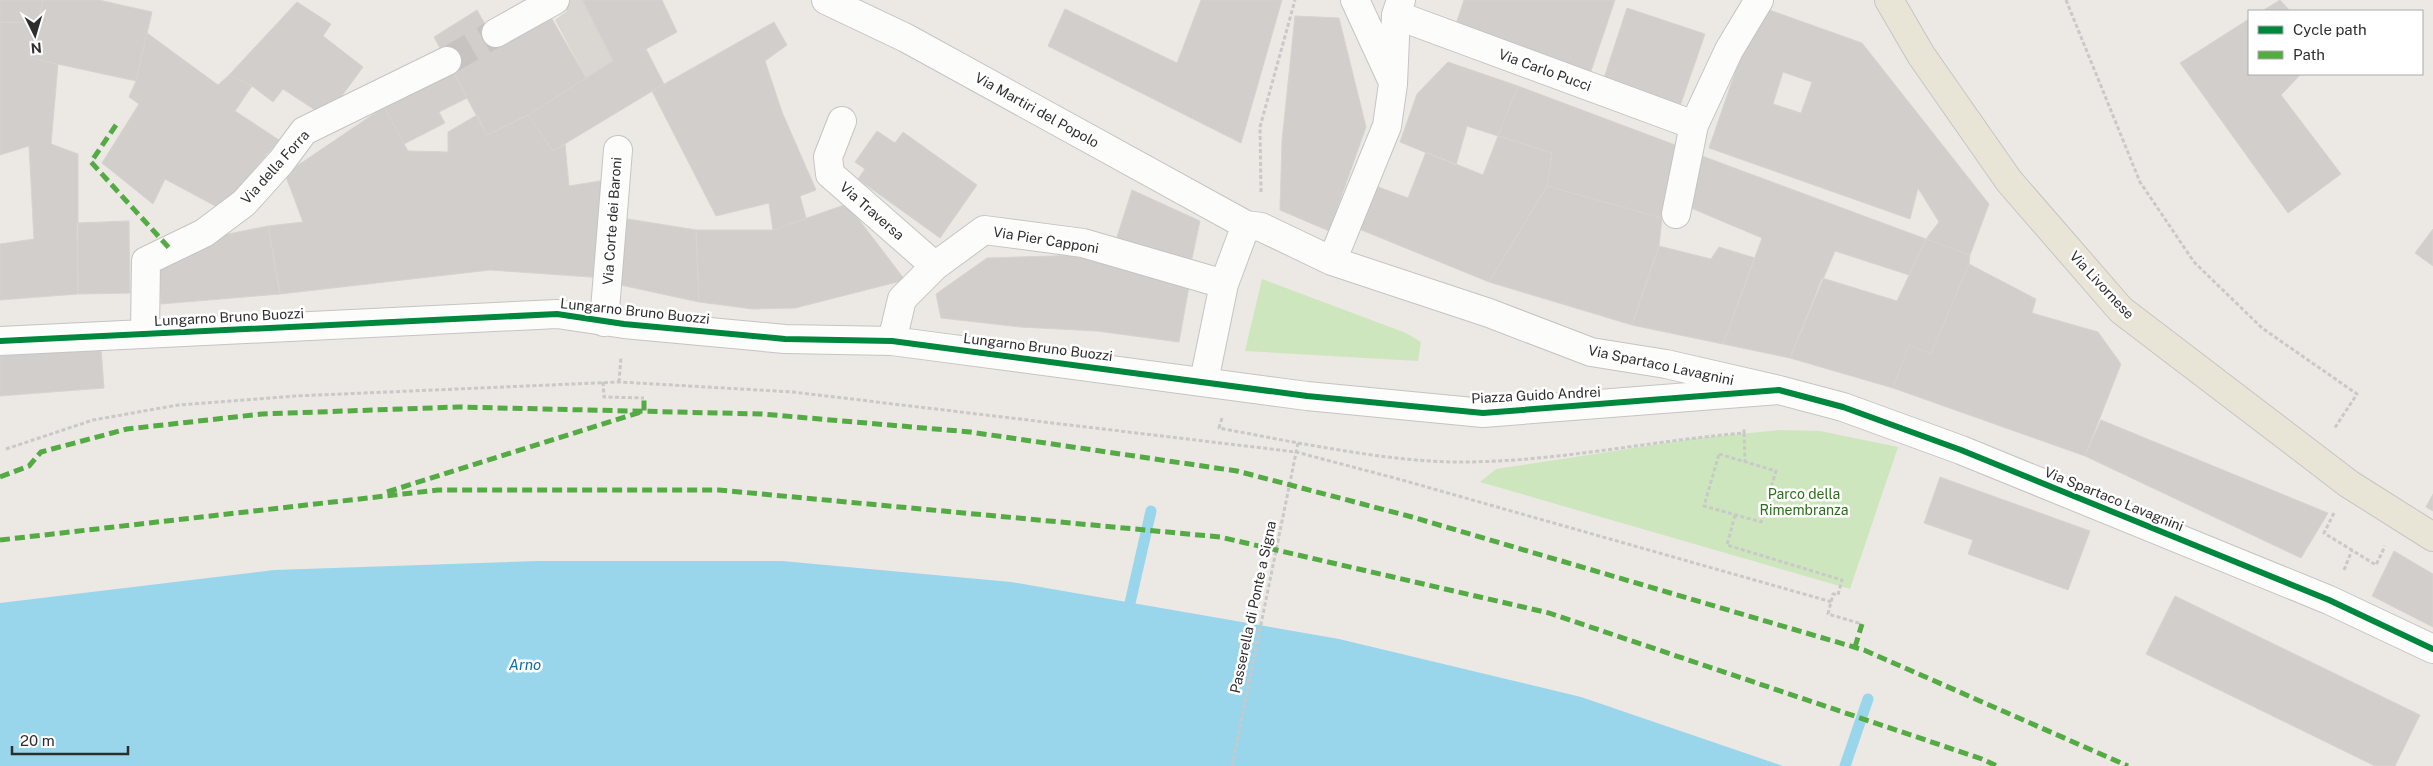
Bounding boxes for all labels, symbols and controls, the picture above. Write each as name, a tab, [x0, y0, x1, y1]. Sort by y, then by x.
north arrow	[10, 10, 60, 60]
legend	[2248, 10, 2423, 75]
text: Cycle path	[2293, 21, 2367, 38]
text: N	[30, 40, 42, 56]
street label: Via Carlo Pucci	[1496, 46, 1594, 94]
text: Path	[2293, 46, 2325, 63]
street label: Via Martiri del Popolo	[972, 69, 1102, 151]
street label: Via della Forra	[238, 127, 312, 207]
street label: Via Corte dei Baroni	[600, 156, 624, 286]
street label: Via Traversa	[837, 179, 907, 243]
street label: Via Pier Capponi	[992, 224, 1100, 256]
street label: Via Livornese	[2067, 248, 2138, 322]
street label: Lungarno Bruno Buozzi	[559, 295, 711, 327]
street label: Lungarno Bruno Buozzi	[154, 305, 304, 329]
street label: Lungarno Bruno Buozzi	[963, 330, 1113, 364]
street label: Via Spartaco Lavagnini	[1587, 342, 1735, 388]
street label: Piazza Guido Andrei	[1471, 384, 1601, 406]
street label: Via Spartaco Lavagnini	[2042, 464, 2186, 534]
park label: Parco della Rimembranza	[1760, 486, 1849, 518]
street label: Passerella di Ponte a Signa	[1227, 519, 1279, 695]
water label: Arno	[509, 656, 541, 673]
scale bar	[12, 724, 129, 756]
text: 20 m	[20, 732, 55, 749]

